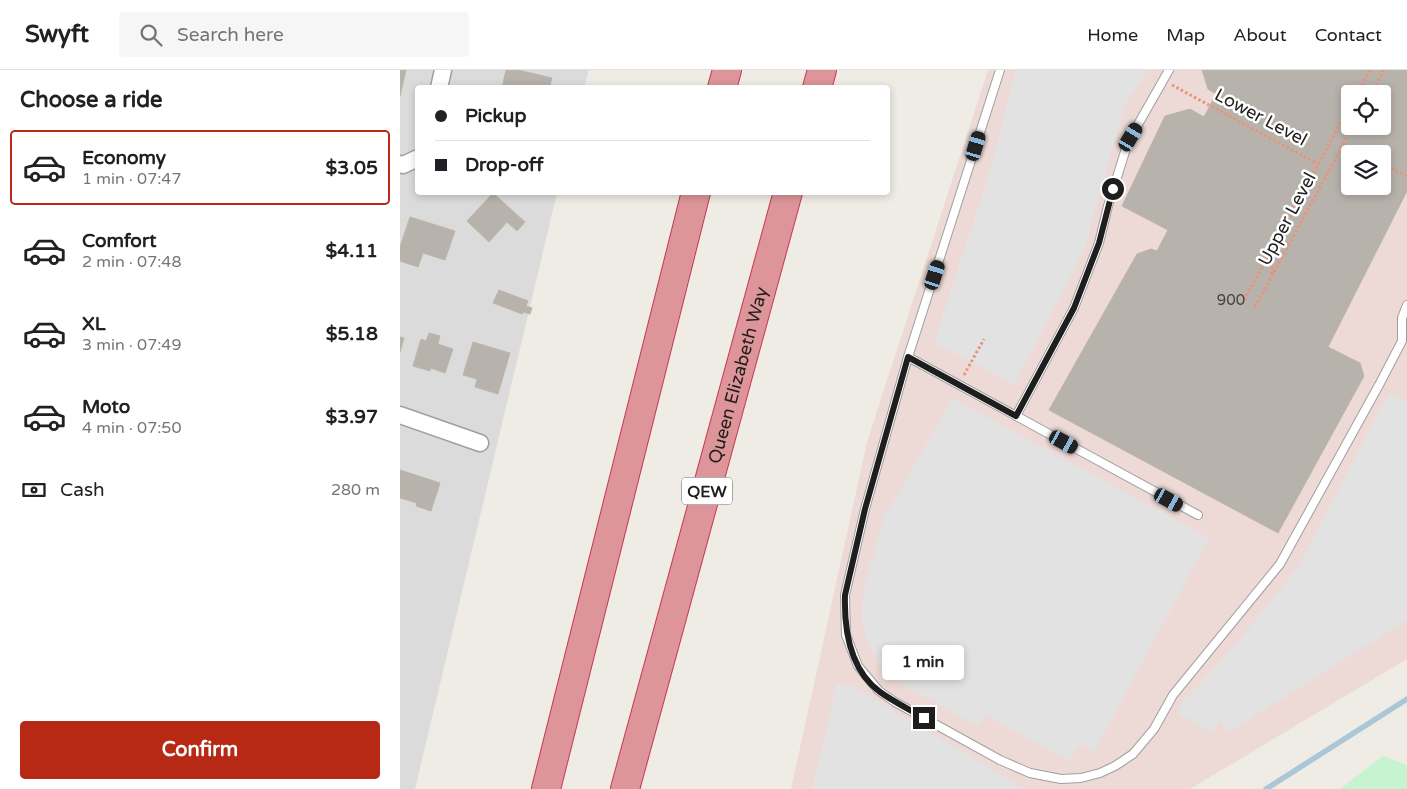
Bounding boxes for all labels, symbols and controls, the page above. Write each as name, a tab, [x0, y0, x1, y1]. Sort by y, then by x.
search box	[119, 12, 469, 57]
text: Swyft	[25, 20, 89, 49]
icon: search	[137, 21, 165, 49]
text: Search here	[177, 24, 284, 46]
text: Home	[1087, 24, 1138, 46]
text: Map	[1166, 24, 1205, 46]
text: About	[1233, 24, 1287, 46]
text: Contact	[1315, 24, 1382, 46]
street label: Lower Level	[1211, 83, 1311, 151]
map controls	[1341, 85, 1391, 195]
button: locate	[1341, 85, 1391, 135]
text: Choose a ride	[20, 87, 163, 113]
text: Pickup	[465, 105, 526, 127]
car	[1116, 120, 1145, 154]
car	[964, 129, 987, 163]
icon: car	[22, 145, 67, 190]
button: layers	[1341, 145, 1391, 195]
text: Economy	[82, 147, 166, 169]
text: Drop-off	[465, 154, 544, 176]
text: $3.05	[326, 157, 378, 179]
text: 1 min · 07:47	[82, 169, 181, 189]
street label: Upper Level	[1253, 169, 1321, 269]
route start	[1102, 178, 1124, 200]
icon: car	[22, 228, 67, 273]
text: Comfort	[82, 230, 156, 252]
text: $4.11	[326, 240, 378, 262]
text: 2 min · 07:48	[82, 252, 181, 272]
car	[923, 258, 946, 292]
street label: Queen Elizabeth Way	[703, 284, 773, 466]
house number: 900	[1217, 291, 1245, 309]
icon: car	[22, 311, 67, 356]
text: XL	[82, 313, 106, 335]
text: $5.18	[326, 323, 378, 345]
text: 3 min · 07:49	[82, 335, 181, 355]
icon: car	[22, 394, 67, 439]
text: Moto	[82, 396, 130, 418]
text: $3.97	[326, 406, 378, 428]
text: 4 min · 07:50	[82, 418, 181, 438]
car	[1047, 428, 1080, 456]
icon: cash	[20, 476, 48, 504]
road number: QEW	[682, 478, 732, 504]
text: Cash	[60, 479, 105, 501]
text: 280 m	[331, 480, 380, 500]
car	[1152, 486, 1185, 514]
callout: 1 min	[883, 646, 965, 680]
text: 1 min	[902, 652, 944, 672]
route end	[913, 707, 935, 729]
button: Confirm	[20, 721, 380, 779]

